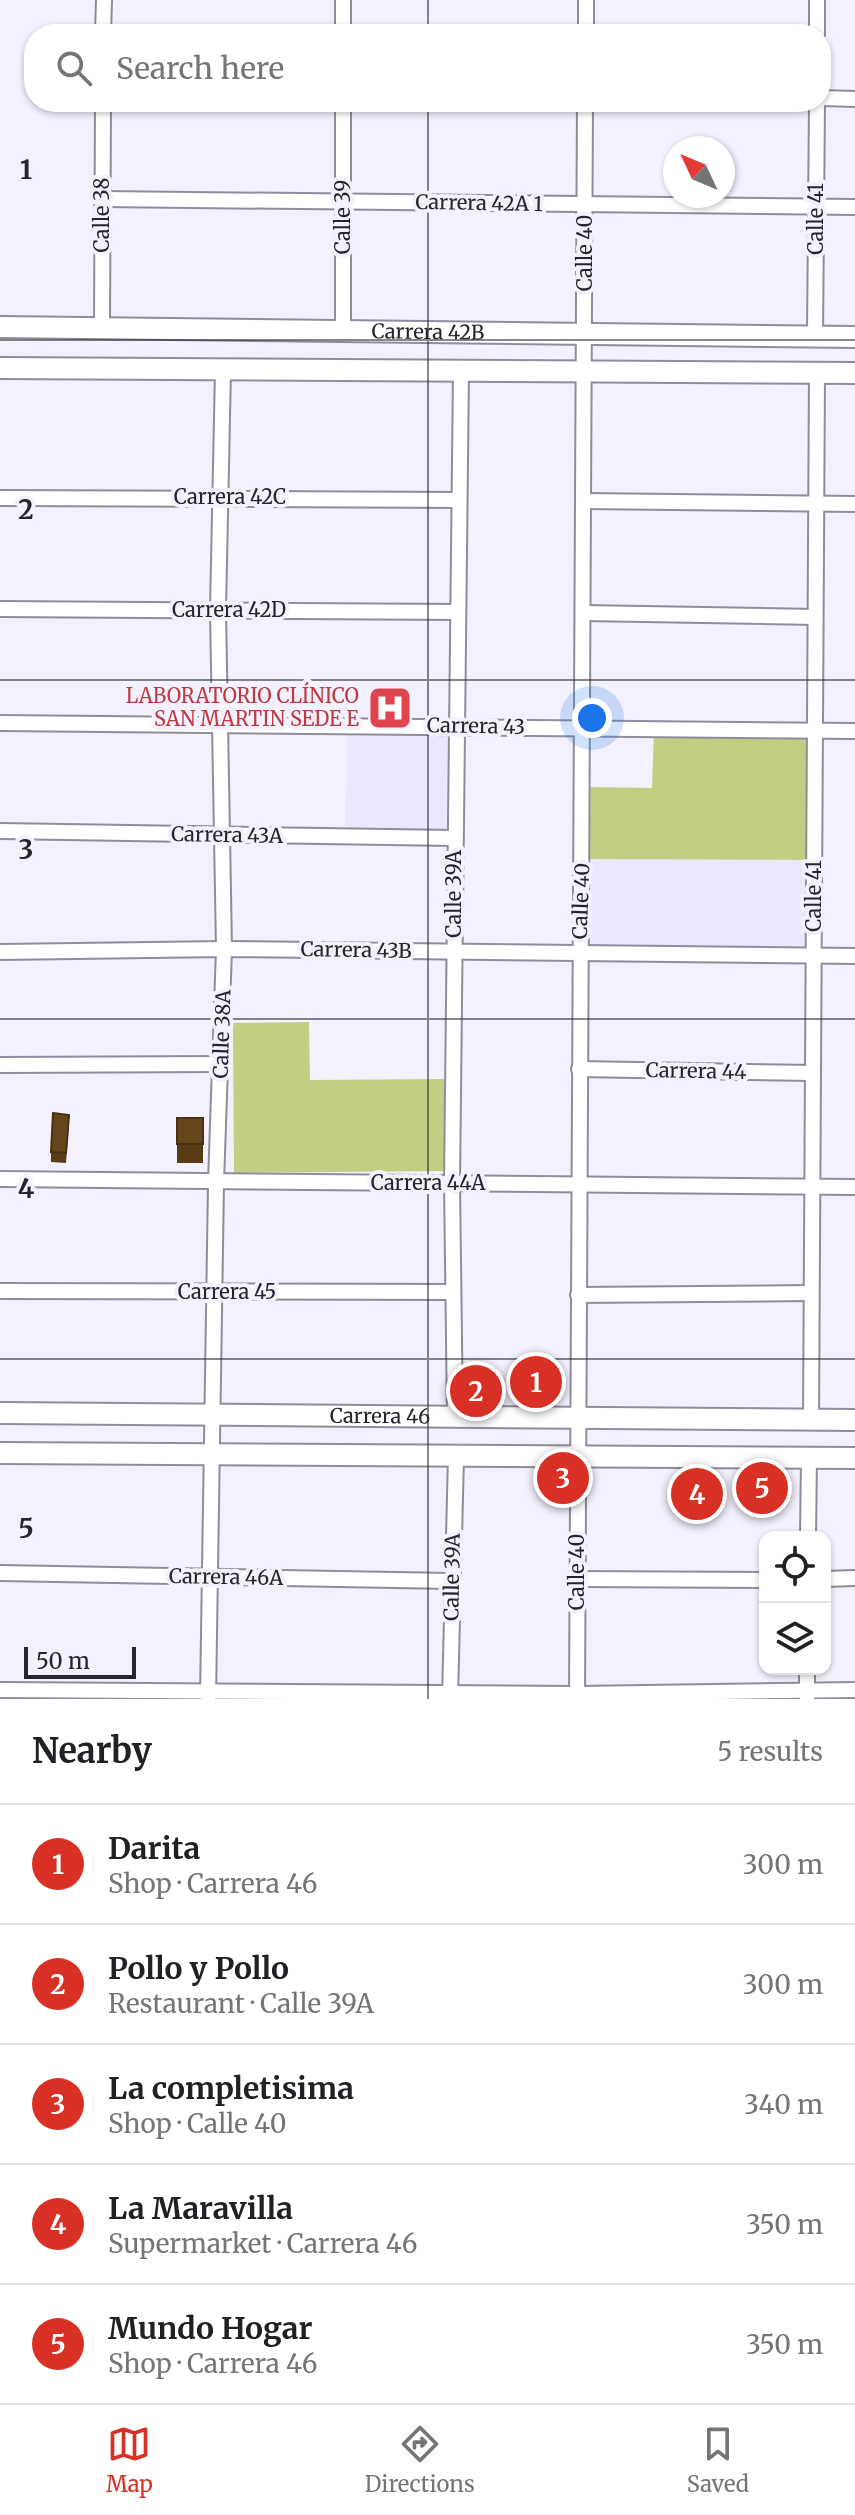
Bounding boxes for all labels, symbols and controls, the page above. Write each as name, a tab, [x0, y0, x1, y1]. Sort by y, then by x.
search box	[24, 24, 831, 112]
icon: search	[52, 46, 96, 90]
text: Search here	[116, 49, 284, 87]
north arrow	[663, 136, 735, 208]
text: 1	[20, 153, 32, 186]
street label: Calle 38	[89, 178, 114, 252]
street label: Calle 39	[330, 180, 355, 254]
street label: Calle 41	[803, 183, 828, 255]
street label: Carrera 42A 1	[415, 189, 543, 216]
street label: Calle 40	[572, 215, 597, 291]
street label: Carrera 42B	[372, 318, 484, 345]
street label: Carrera 42C	[174, 484, 286, 509]
text: 2	[18, 493, 34, 526]
street label: Carrera 42D	[172, 597, 286, 622]
place label: LABORATORIO CLÍNICO SAN MARTIN SEDE E	[126, 681, 359, 731]
hospital icon: LABORATORIO CLÍNICO SAN MARTIN SEDE E	[366, 684, 414, 732]
your location	[572, 698, 612, 738]
street label: Carrera 43	[427, 712, 525, 739]
street label: Carrera 43A	[171, 821, 284, 848]
text: 3	[19, 833, 33, 866]
street label: Calle 39A	[441, 849, 466, 938]
street label: Calle 41	[801, 860, 826, 932]
street label: Calle 40	[567, 862, 594, 940]
street label: Carrera 43B	[300, 936, 412, 963]
street label: Calle 38A	[207, 988, 236, 1079]
street label: Carrera 44	[645, 1057, 747, 1084]
street label: Carrera 44A	[371, 1170, 486, 1195]
text: 4	[18, 1172, 35, 1205]
street label: Carrera 45	[178, 1279, 276, 1304]
pin: 1	[510, 1352, 562, 1412]
pin: 2	[450, 1361, 502, 1421]
street label: Carrera 46	[330, 1403, 430, 1429]
pin: 3	[537, 1448, 589, 1508]
pin: 5	[736, 1458, 788, 1518]
pin: 4	[671, 1464, 723, 1524]
text: 5	[18, 1512, 34, 1545]
map controls	[759, 1531, 831, 1675]
button: locate	[759, 1531, 831, 1603]
street label: Calle 39A	[438, 1532, 465, 1621]
street label: Calle 40	[564, 1534, 589, 1610]
street label: Carrera 46A	[169, 1563, 284, 1590]
button: layers	[759, 1603, 831, 1675]
scale bar	[24, 1643, 136, 1679]
text: 50 m	[36, 1647, 90, 1675]
text: Nearby	[32, 1730, 152, 1772]
text: 5 results	[717, 1735, 823, 1768]
text: Darita	[108, 1829, 200, 1867]
text: 1	[52, 1848, 64, 1881]
text: 300 m	[743, 1848, 823, 1881]
text: Shop · Carrera 46	[108, 1867, 317, 1900]
text: Pollo y Pollo	[108, 1949, 289, 1987]
text: 2	[50, 1968, 66, 2001]
text: 300 m	[743, 1968, 823, 2001]
text: Restaurant · Calle 39A	[108, 1987, 374, 2020]
text: La completisima	[108, 2069, 354, 2107]
text: 3	[51, 2088, 65, 2121]
text: 340 m	[744, 2088, 823, 2121]
text: Shop · Calle 40	[108, 2107, 286, 2140]
text: La Maravilla	[108, 2189, 293, 2227]
text: 4	[50, 2208, 66, 2241]
text: 350 m	[746, 2208, 823, 2241]
text: Supermarket · Carrera 46	[108, 2227, 417, 2260]
text: Mundo Hogar	[108, 2309, 312, 2347]
text: 5	[50, 2328, 66, 2361]
text: 350 m	[746, 2328, 823, 2361]
text: Shop · Carrera 46	[108, 2347, 317, 2380]
tab: Map	[106, 2422, 153, 2498]
tab: Directions	[365, 2422, 475, 2498]
tab: Saved	[687, 2422, 749, 2498]

